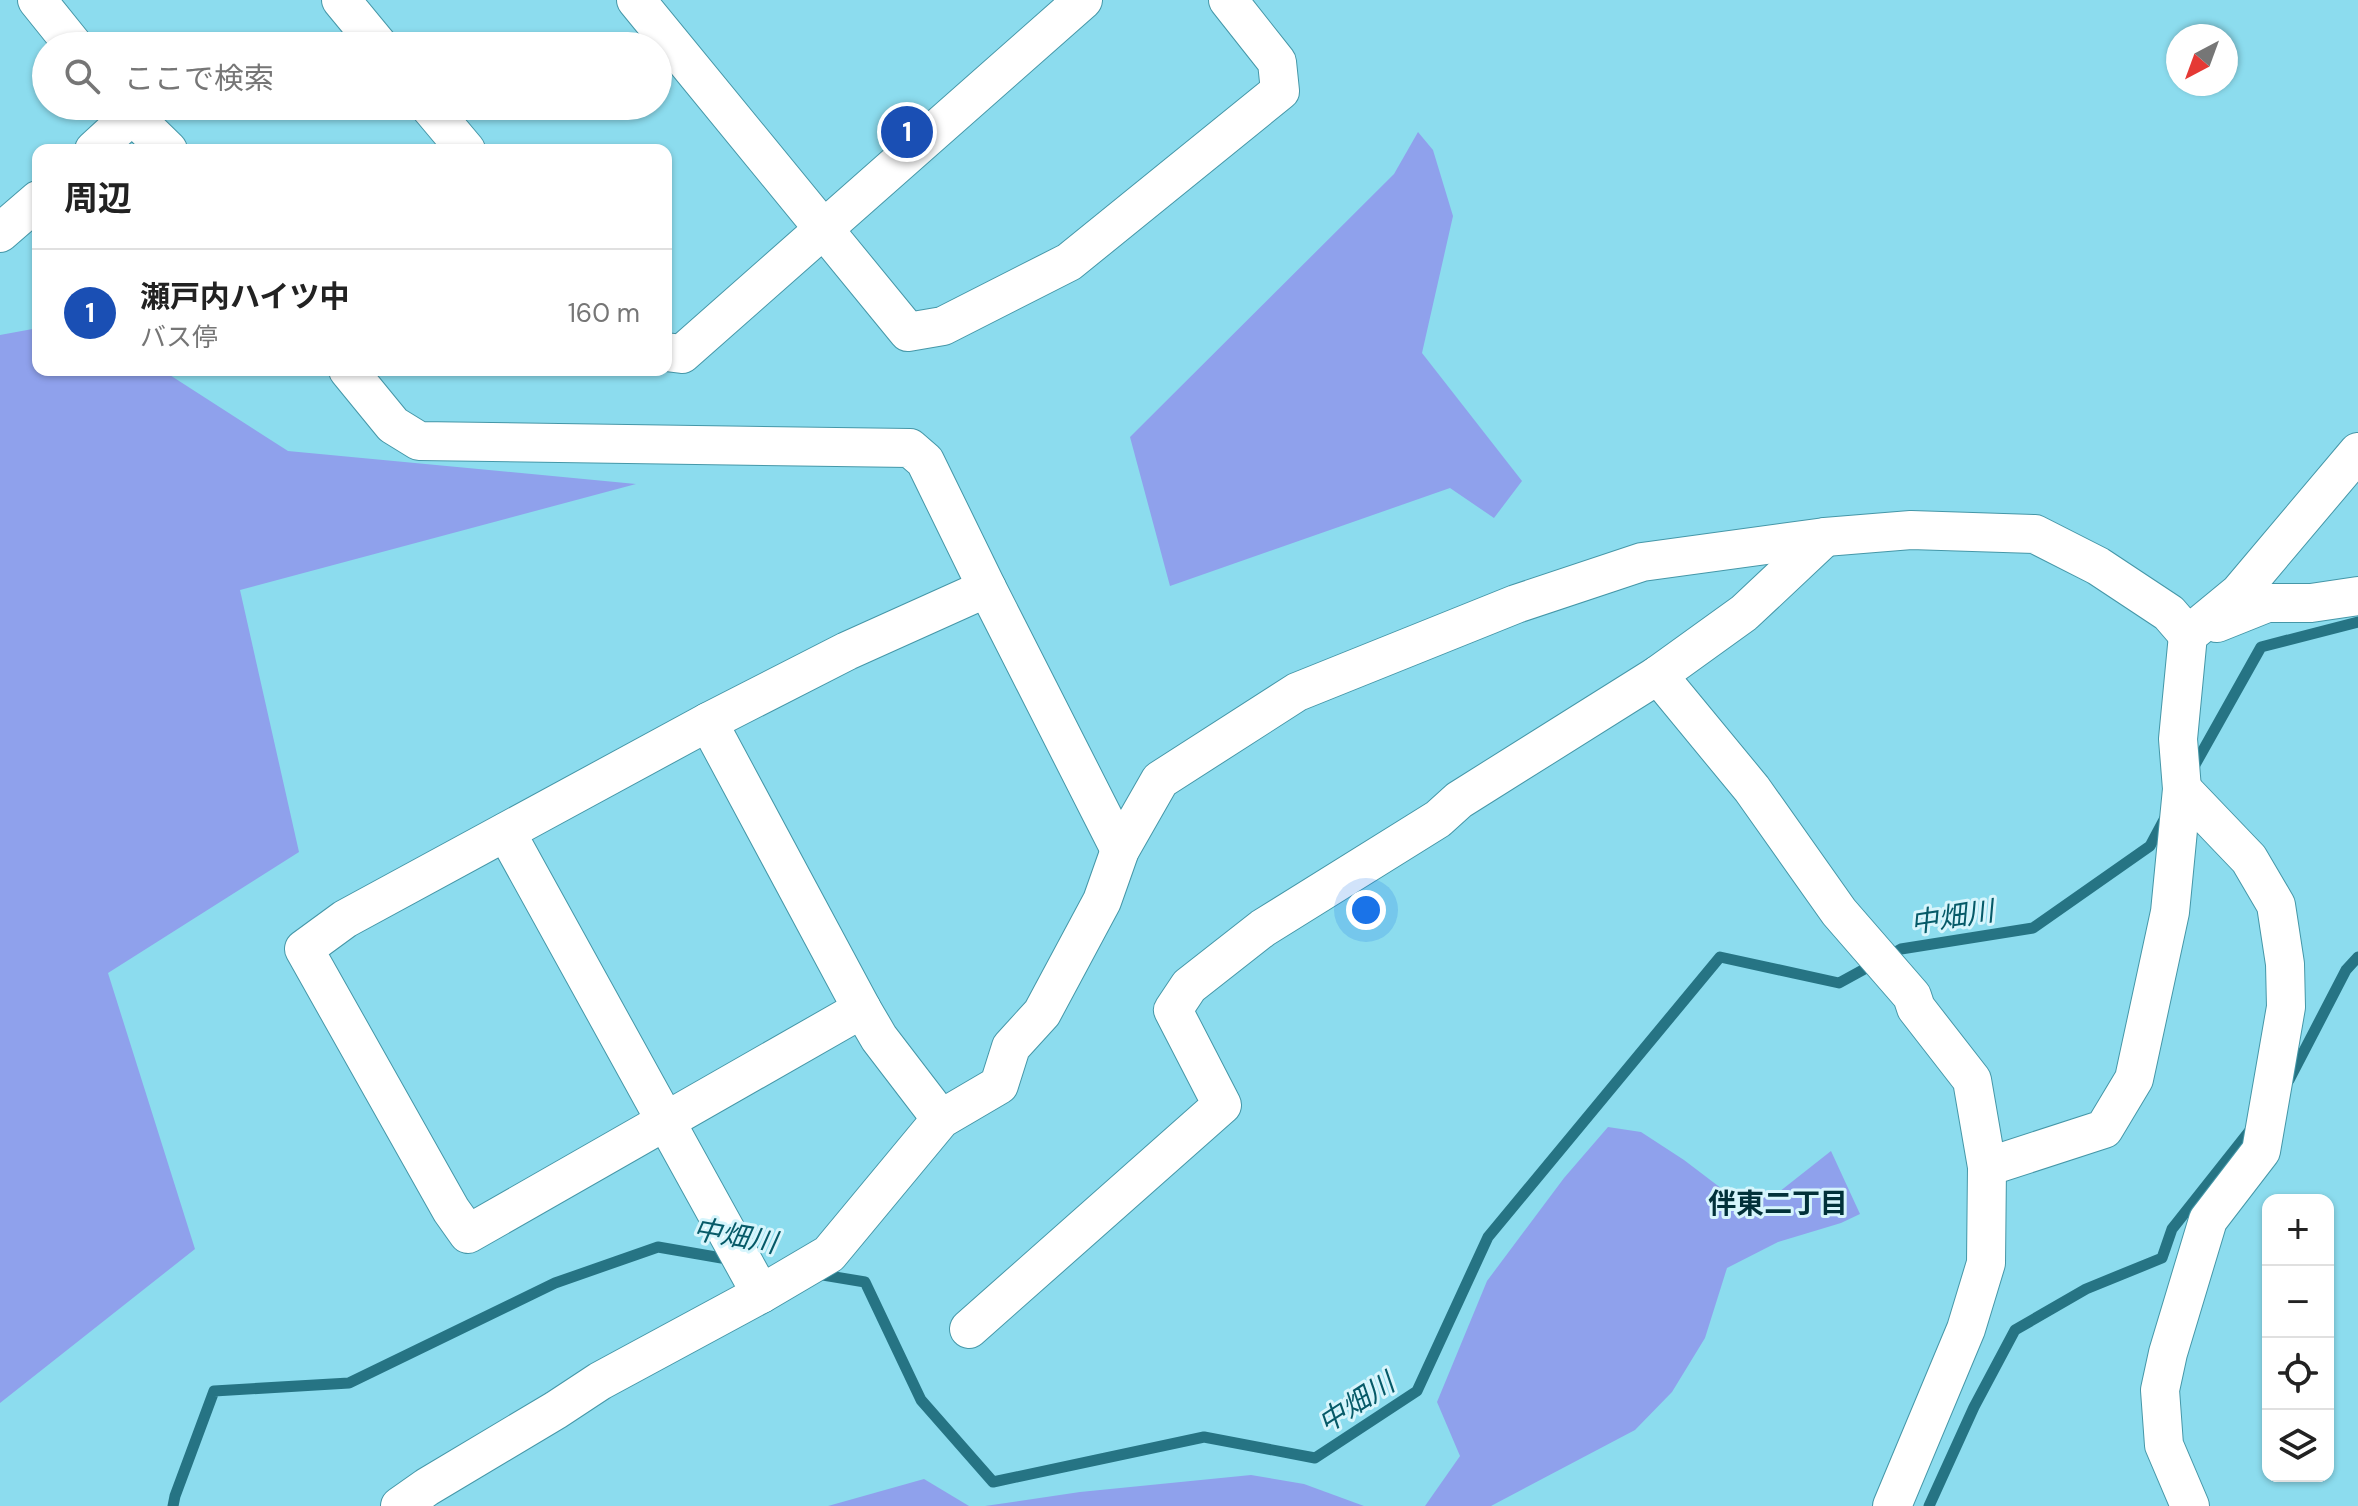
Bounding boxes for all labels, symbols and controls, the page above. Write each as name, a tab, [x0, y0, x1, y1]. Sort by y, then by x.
north arrow	[2166, 24, 2238, 96]
search box	[32, 32, 672, 120]
icon: search	[60, 54, 104, 98]
text: ここで検索	[124, 59, 274, 98]
pin: 1	[881, 102, 933, 162]
text: 周辺	[64, 176, 132, 221]
text: 瀬戸内ハイツ中	[140, 277, 349, 316]
text: 1	[85, 296, 95, 330]
text: 160 m	[568, 296, 640, 330]
text: バス停	[140, 320, 218, 354]
your location	[1346, 890, 1386, 930]
water label: 中畑川	[1908, 892, 1999, 942]
district label: 伴東二丁目	[1708, 1185, 1848, 1222]
map controls	[2262, 1194, 2334, 1482]
button: +	[2262, 1194, 2334, 1266]
water label: 中畑川	[690, 1210, 783, 1262]
button: −	[2262, 1266, 2334, 1338]
button: locate	[2262, 1338, 2334, 1410]
water label: 中畑川	[1311, 1363, 1404, 1441]
button: layers	[2262, 1410, 2334, 1482]

